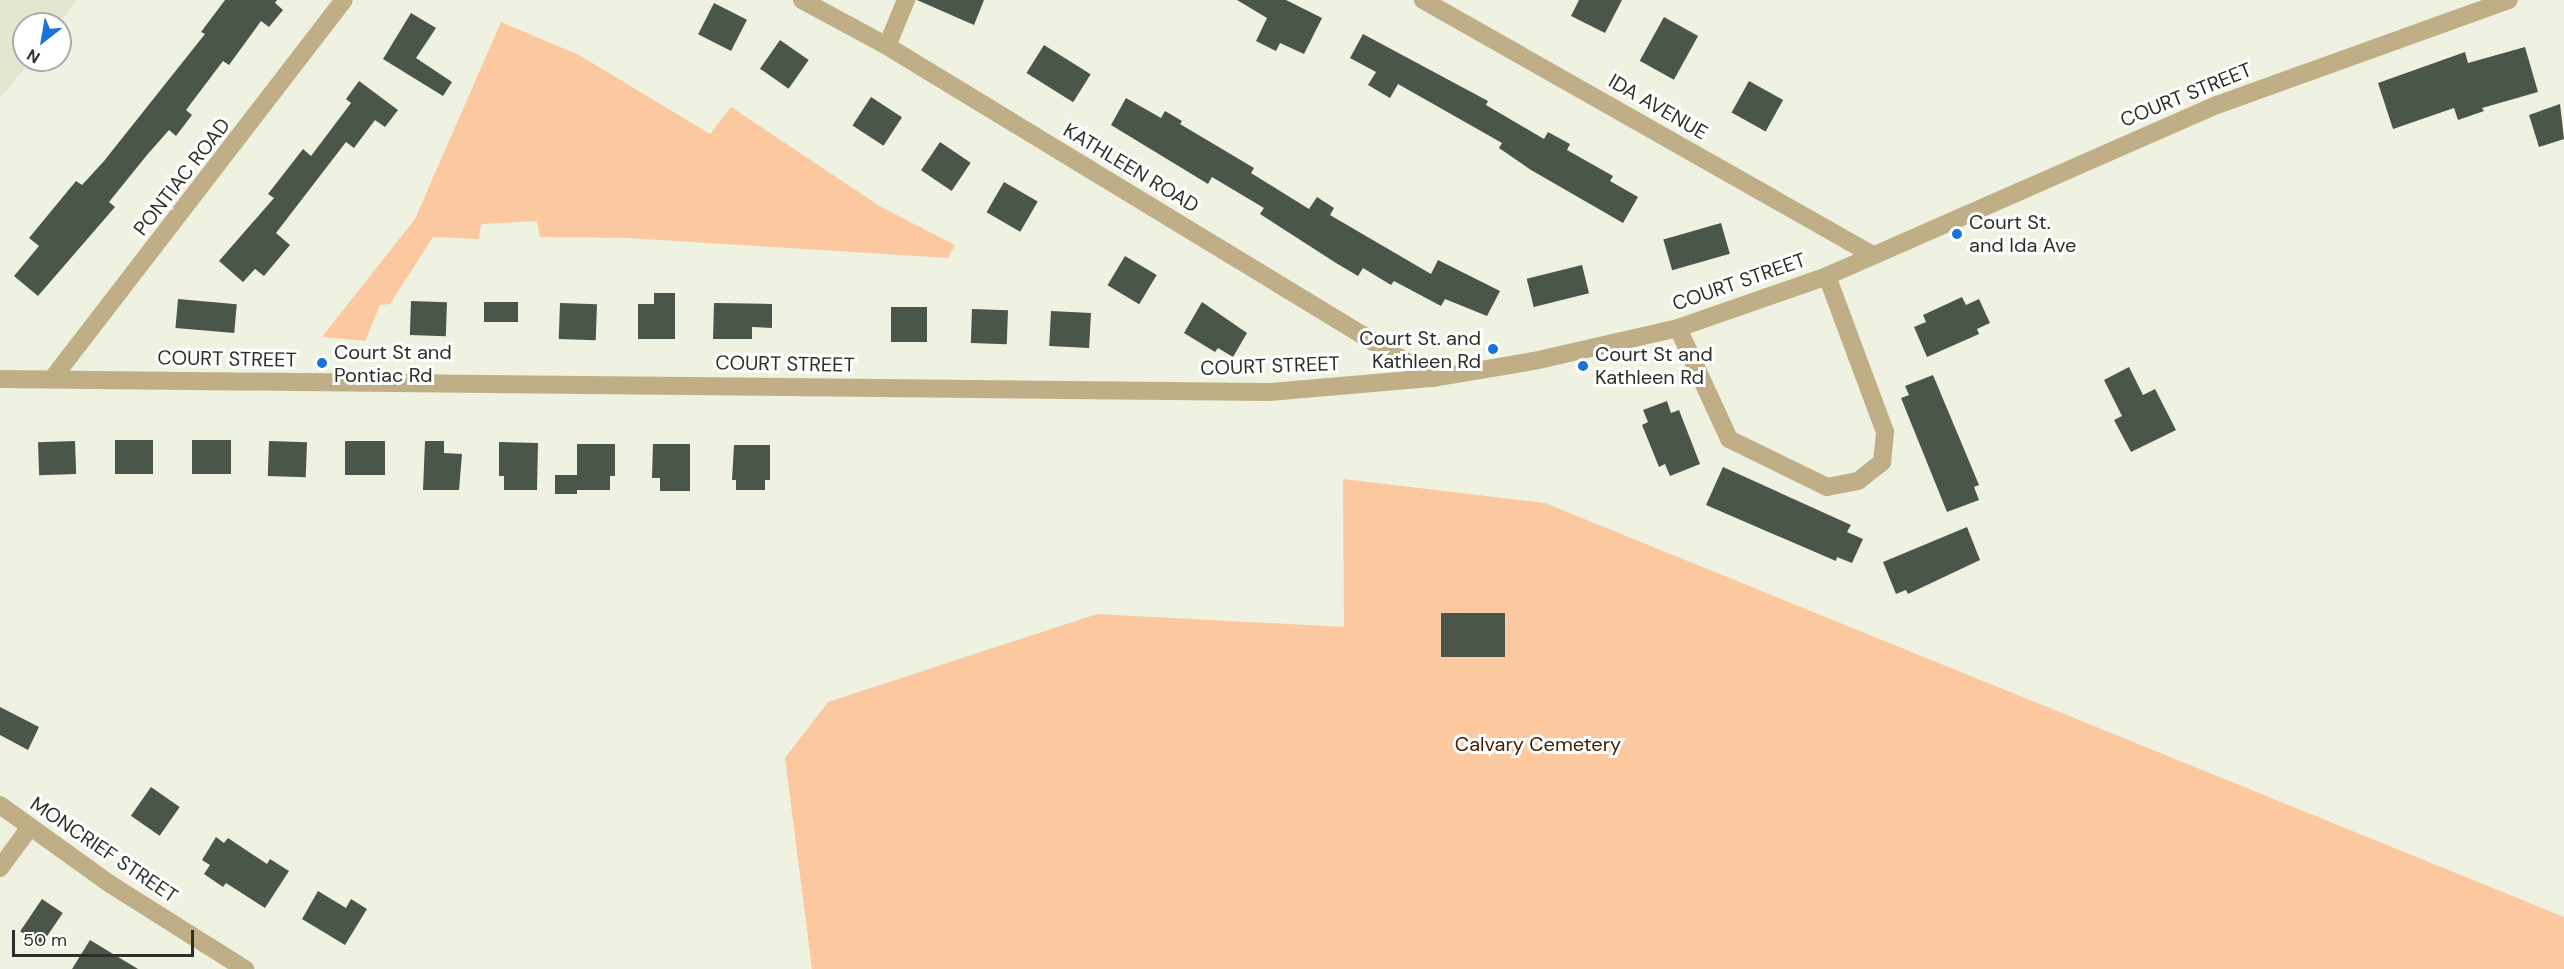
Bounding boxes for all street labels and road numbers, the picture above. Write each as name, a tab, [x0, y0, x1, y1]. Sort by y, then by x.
street label: COURT STREET	[2117, 58, 2255, 132]
street label: IDA AVENUE	[1604, 69, 1712, 145]
street label: PONTIAC ROAD	[129, 114, 235, 240]
street label: KATHLEEN ROAD	[1059, 118, 1203, 218]
street label: COURT STREET	[1669, 248, 1809, 316]
street label: COURT STREET	[157, 346, 297, 372]
street label: COURT STREET	[715, 351, 855, 377]
street label: COURT STREET	[1200, 352, 1340, 380]
street label: MONCRIEF STREET	[26, 792, 182, 908]

